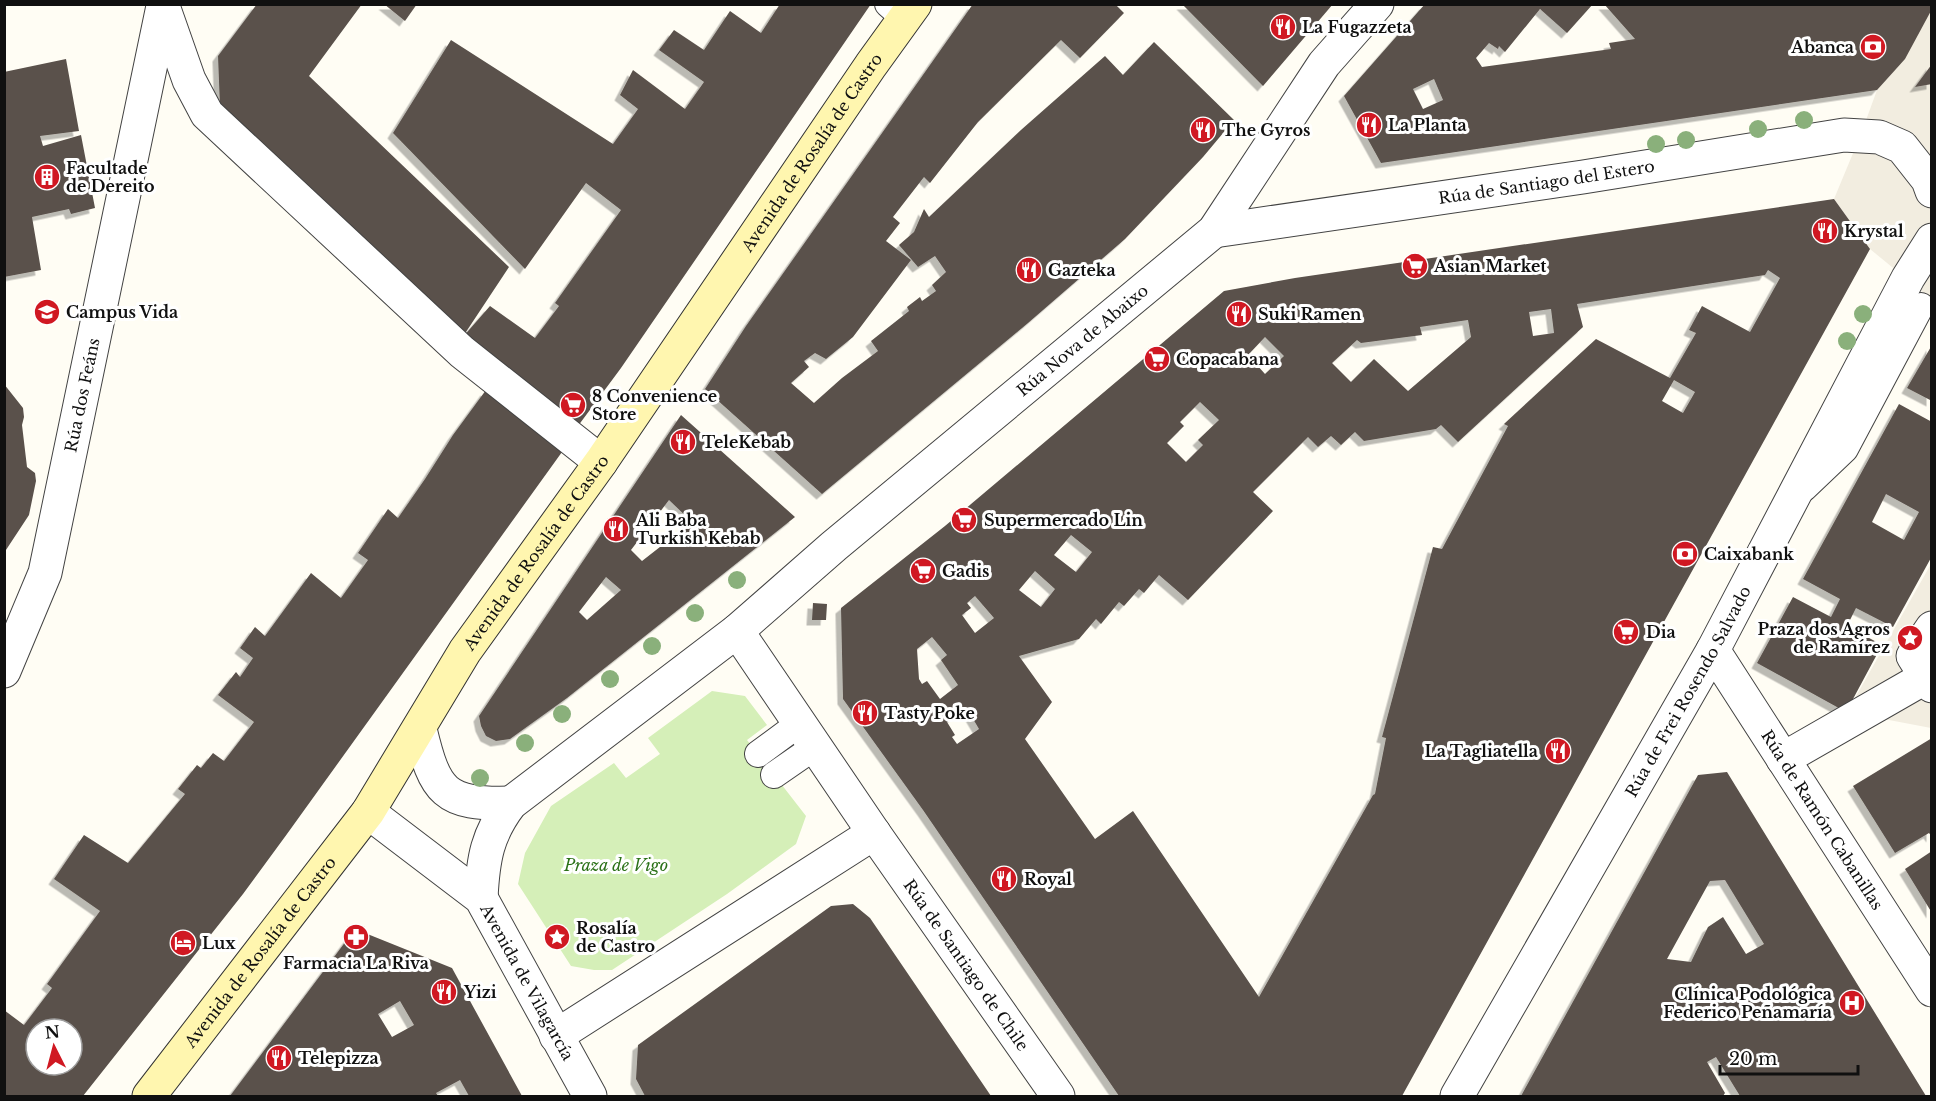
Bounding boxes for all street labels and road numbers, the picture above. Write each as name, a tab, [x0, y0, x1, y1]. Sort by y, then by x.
street label: Avenida de Rosalía de Castro	[736, 49, 886, 256]
street label: Rúa de Santiago del Estero	[1437, 156, 1656, 208]
street label: Rúa Nova de Abaixo	[1012, 280, 1152, 400]
street label: Rúa dos Feáns	[60, 336, 104, 454]
street label: Avenida de Rosalía de Castro	[458, 451, 613, 655]
street label: Rúa de Frei Rosendo Salvado	[1621, 582, 1755, 800]
street label: Rúa de Ramón Cabanillas	[1757, 726, 1888, 914]
street label: Avenida de Rosalía de Castro	[180, 852, 340, 1052]
street label: Rúa de Santiago de Chile	[899, 875, 1033, 1054]
street label: Avenida de Vilagarcía	[476, 900, 578, 1064]

